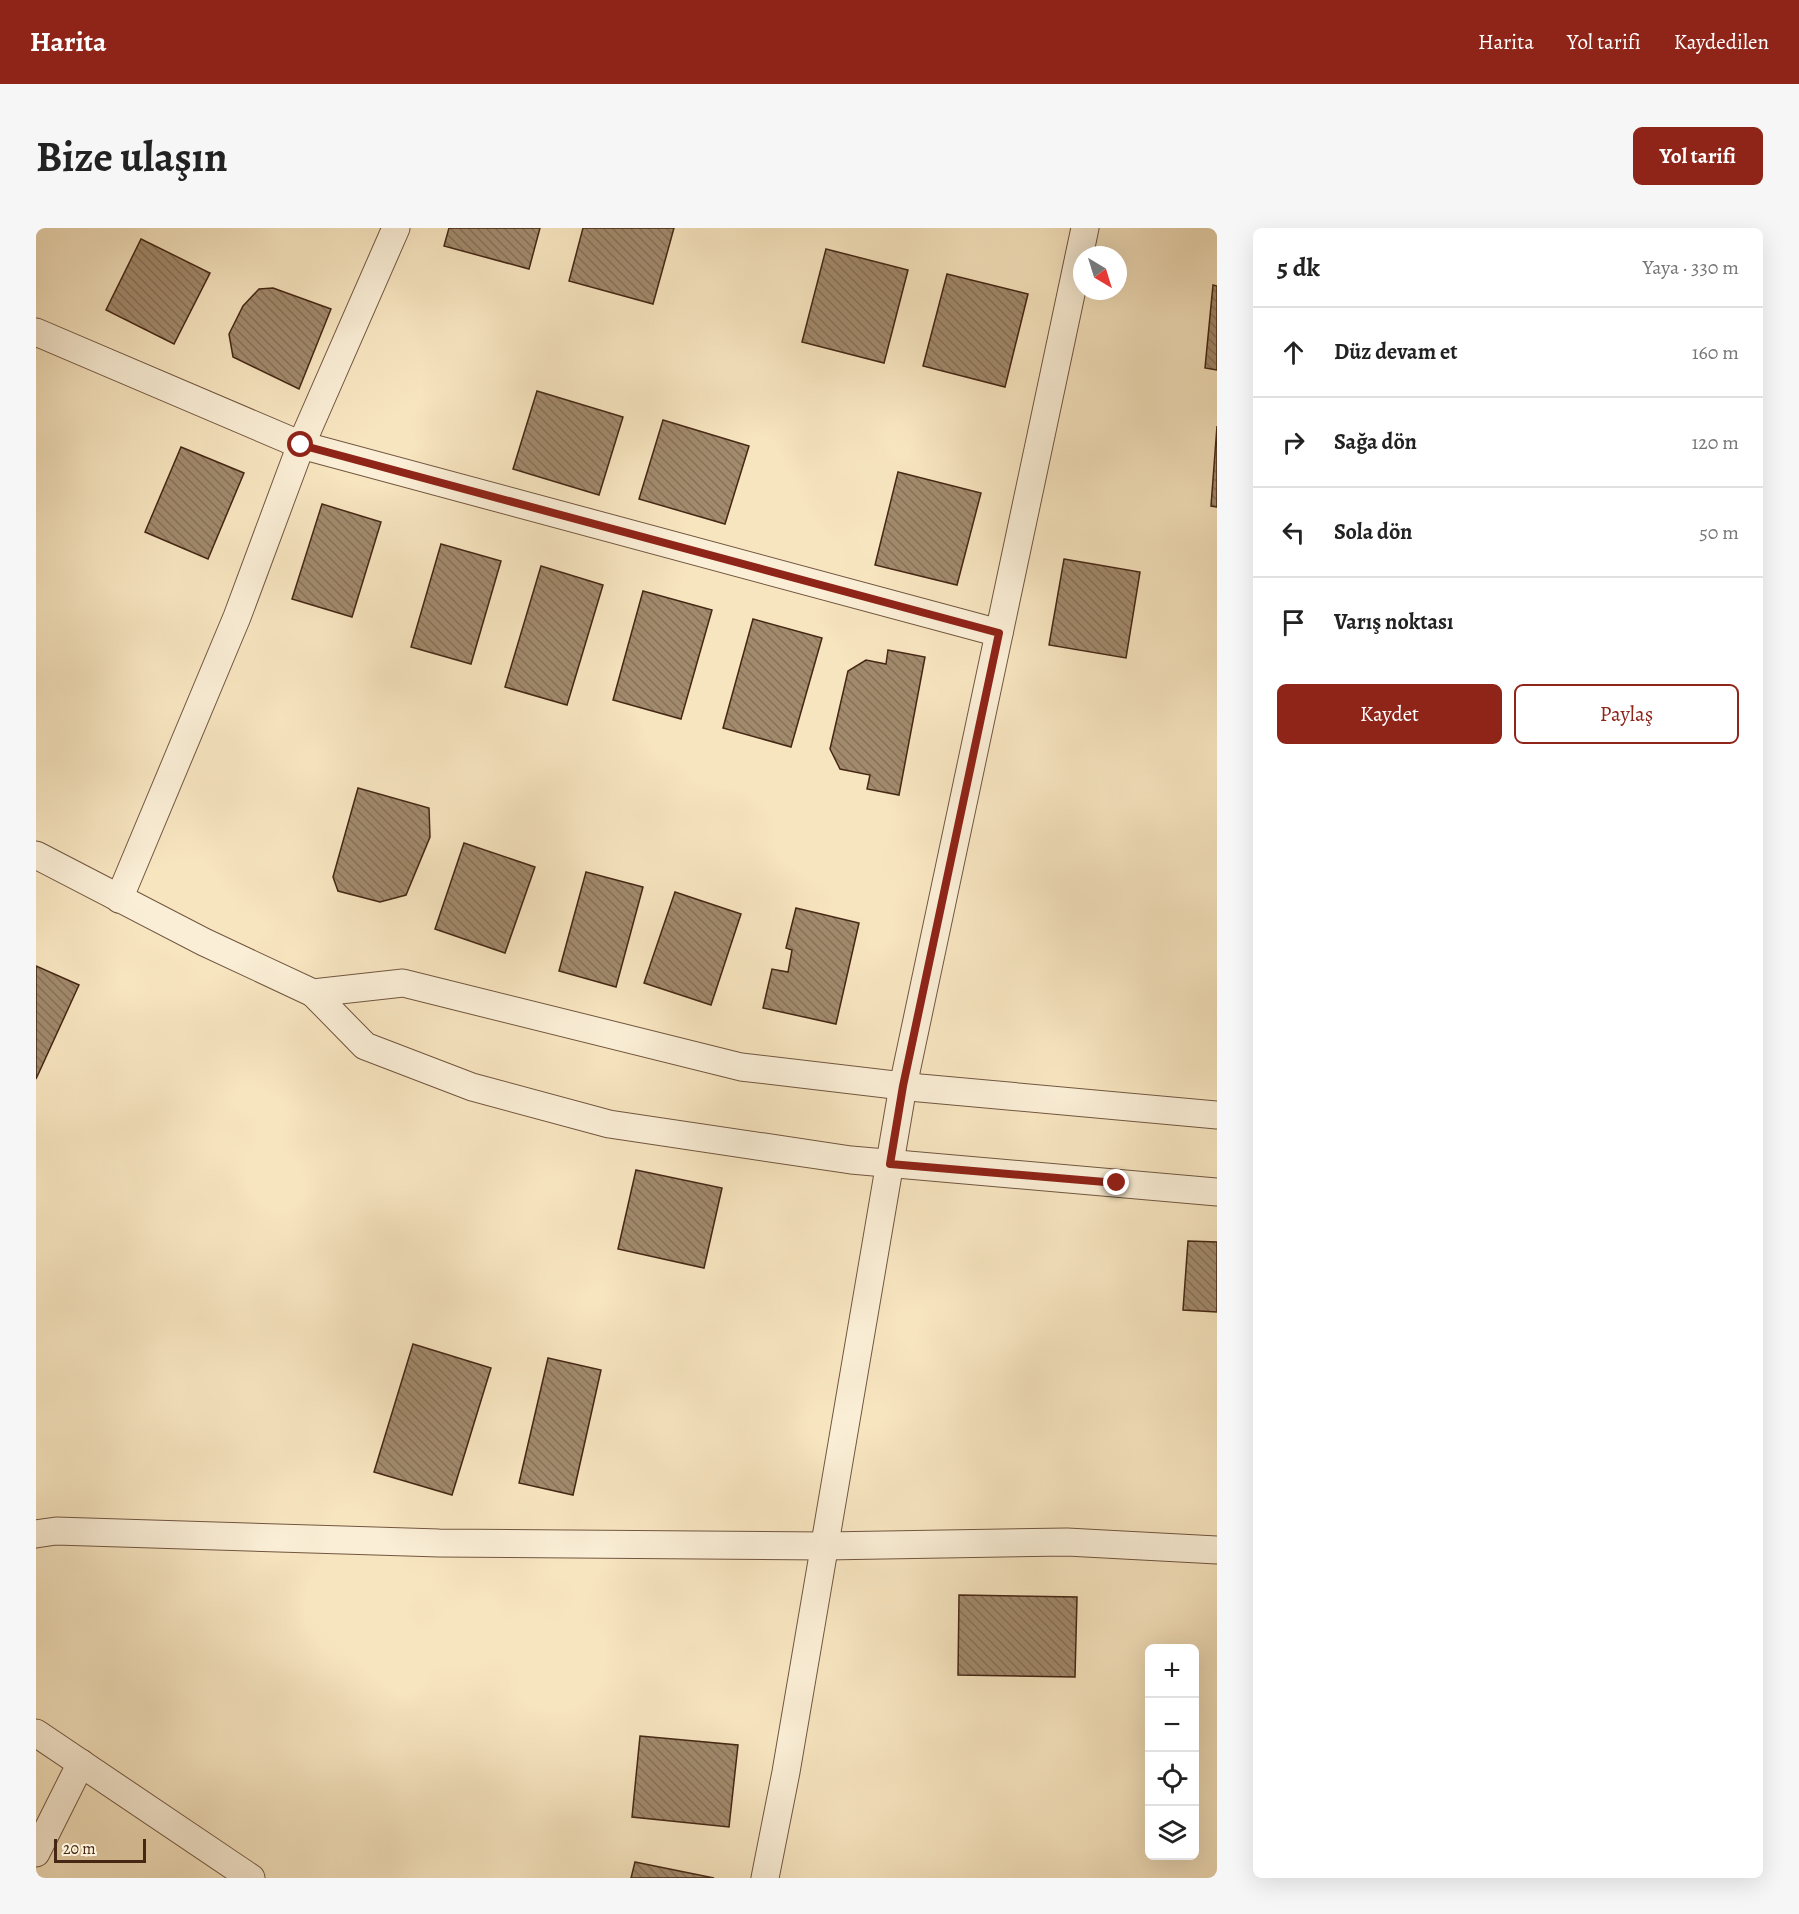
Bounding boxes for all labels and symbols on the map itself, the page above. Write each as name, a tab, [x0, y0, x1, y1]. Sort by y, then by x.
north arrow	[1073, 246, 1127, 300]
route start	[287, 431, 313, 457]
route end	[1103, 1169, 1129, 1195]
scale bar	[54, 1836, 146, 1864]

